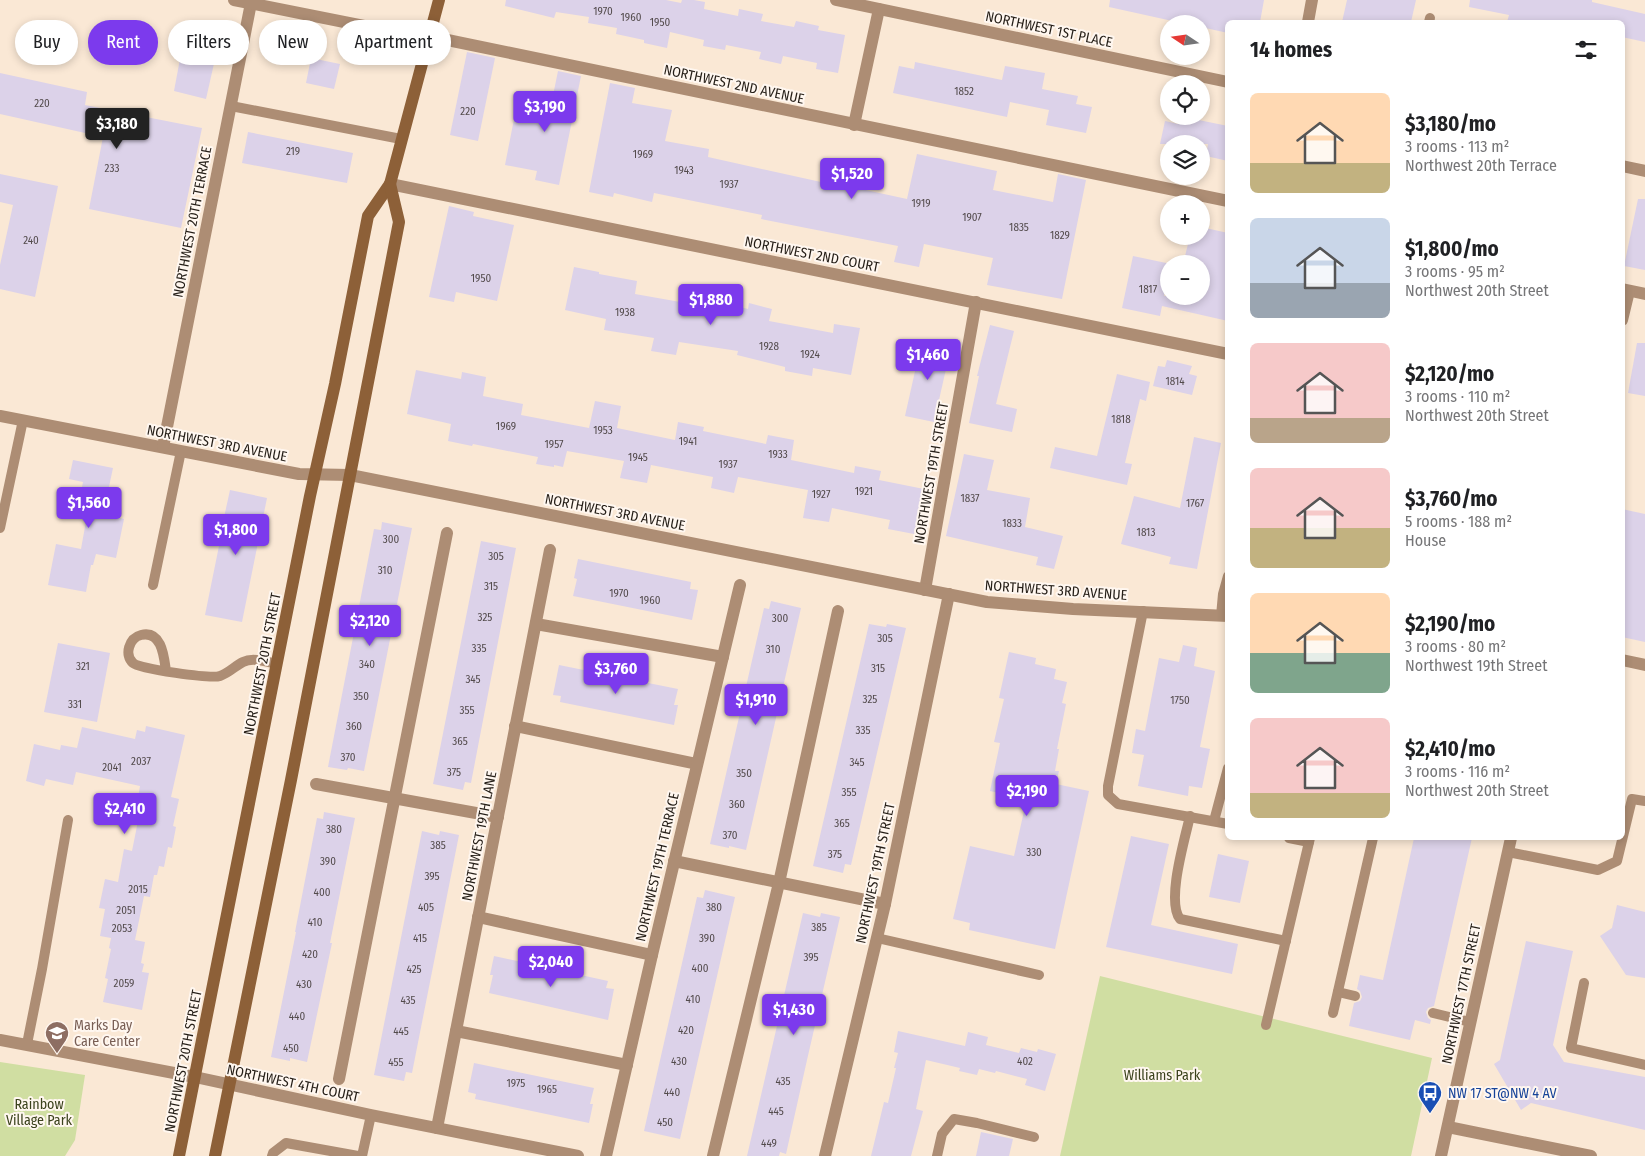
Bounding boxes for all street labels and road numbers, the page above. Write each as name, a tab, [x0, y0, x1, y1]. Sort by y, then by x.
street label: NORTHWEST 1ST PLACE	[984, 8, 1114, 51]
street label: NORTHWEST 2ND AVENUE	[662, 61, 806, 108]
street label: NORTHWEST 20TH TERRACE	[170, 145, 216, 299]
street label: NORTHWEST 2ND COURT	[743, 233, 881, 276]
street label: NORTHWEST 19TH STREET	[911, 400, 952, 545]
street label: NORTHWEST 3RD AVENUE	[145, 422, 289, 466]
street label: NORTHWEST 3RD AVENUE	[543, 491, 687, 535]
street label: NORTHWEST 3RD AVENUE	[984, 577, 1128, 604]
street label: NORTHWEST 20TH STREET	[240, 591, 285, 737]
street label: NORTHWEST 19TH LANE	[459, 769, 500, 902]
street label: NORTHWEST 19TH TERRACE	[632, 791, 683, 943]
street label: NORTHWEST 19TH STREET	[852, 801, 899, 945]
street label: NORTHWEST 17TH STREET	[1438, 922, 1485, 1066]
street label: NORTHWEST 20TH STREET	[161, 988, 206, 1134]
street label: NORTHWEST 4TH COURT	[225, 1061, 361, 1106]

